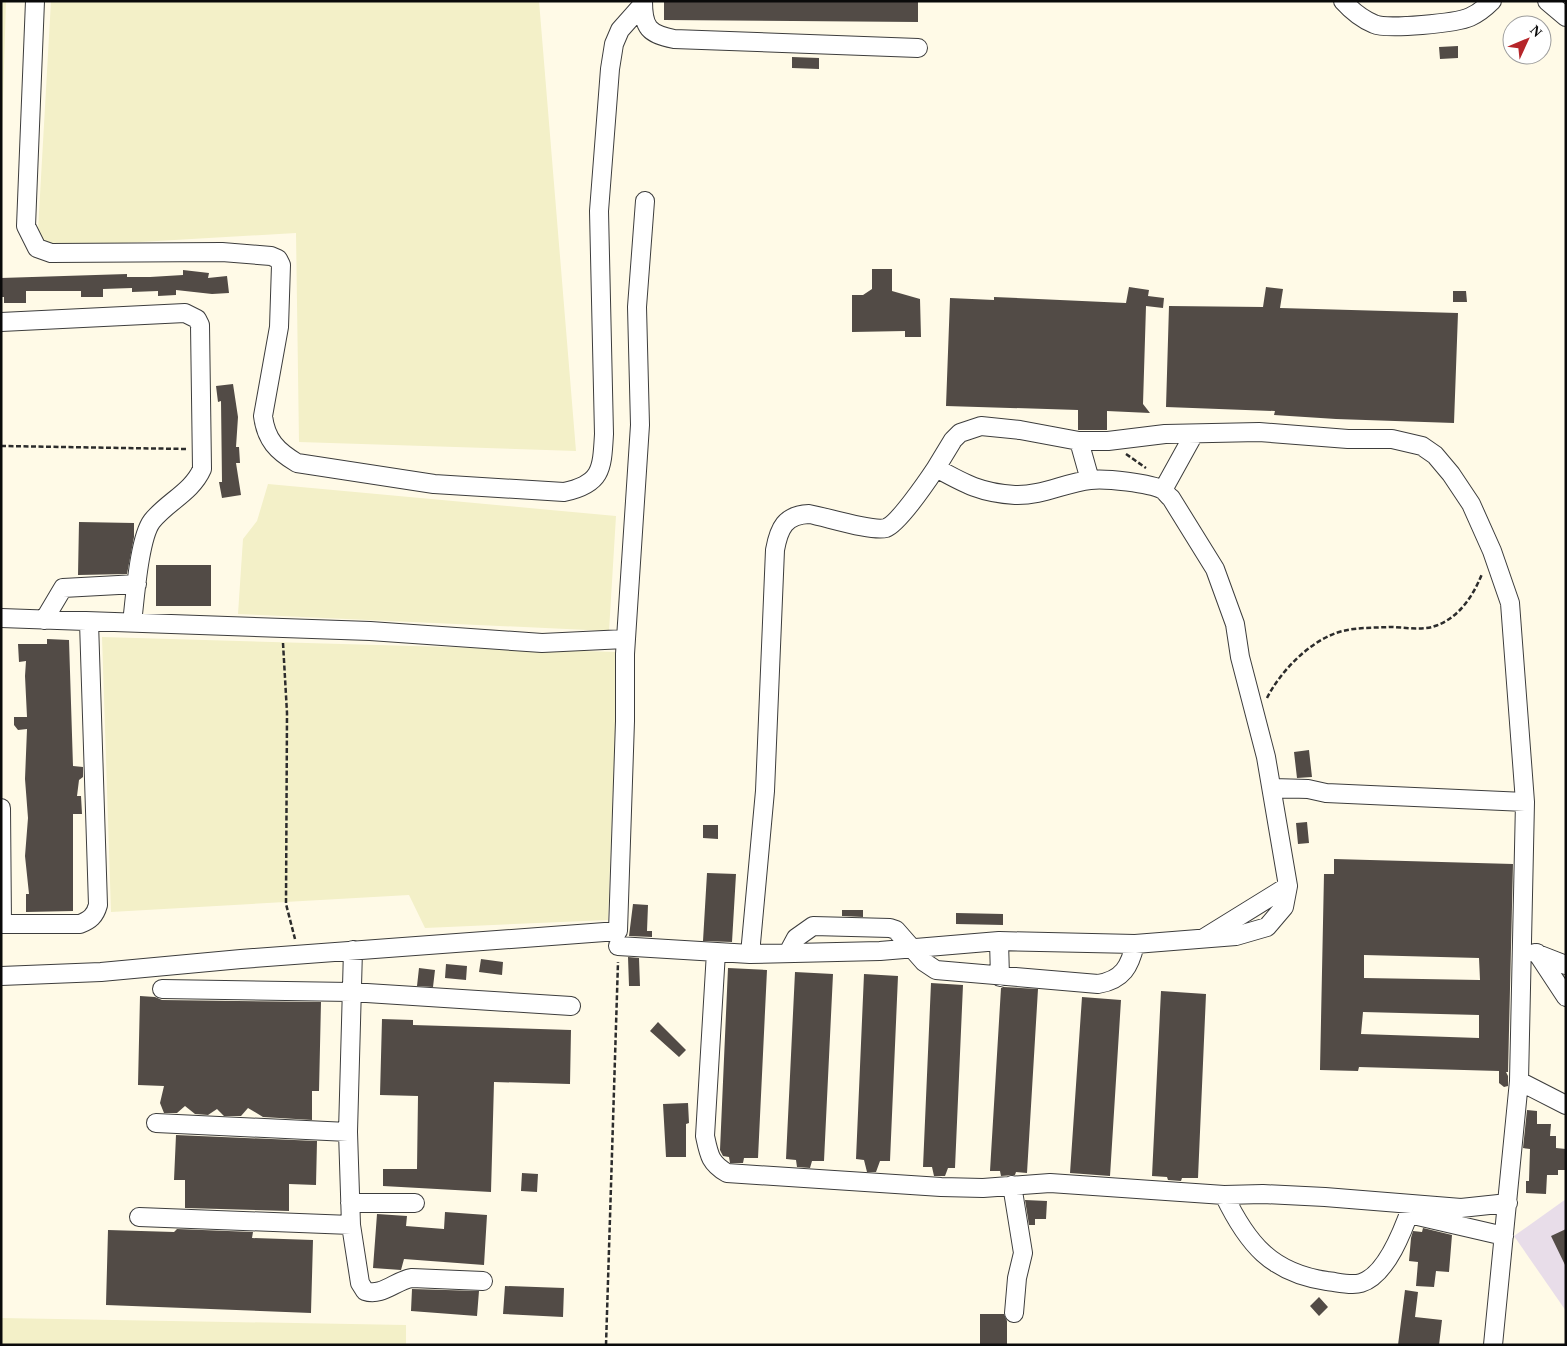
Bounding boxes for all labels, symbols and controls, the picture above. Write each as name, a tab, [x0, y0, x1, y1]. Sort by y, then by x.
north arrow	[1502, 15, 1552, 65]
text: N	[1527, 22, 1545, 40]

